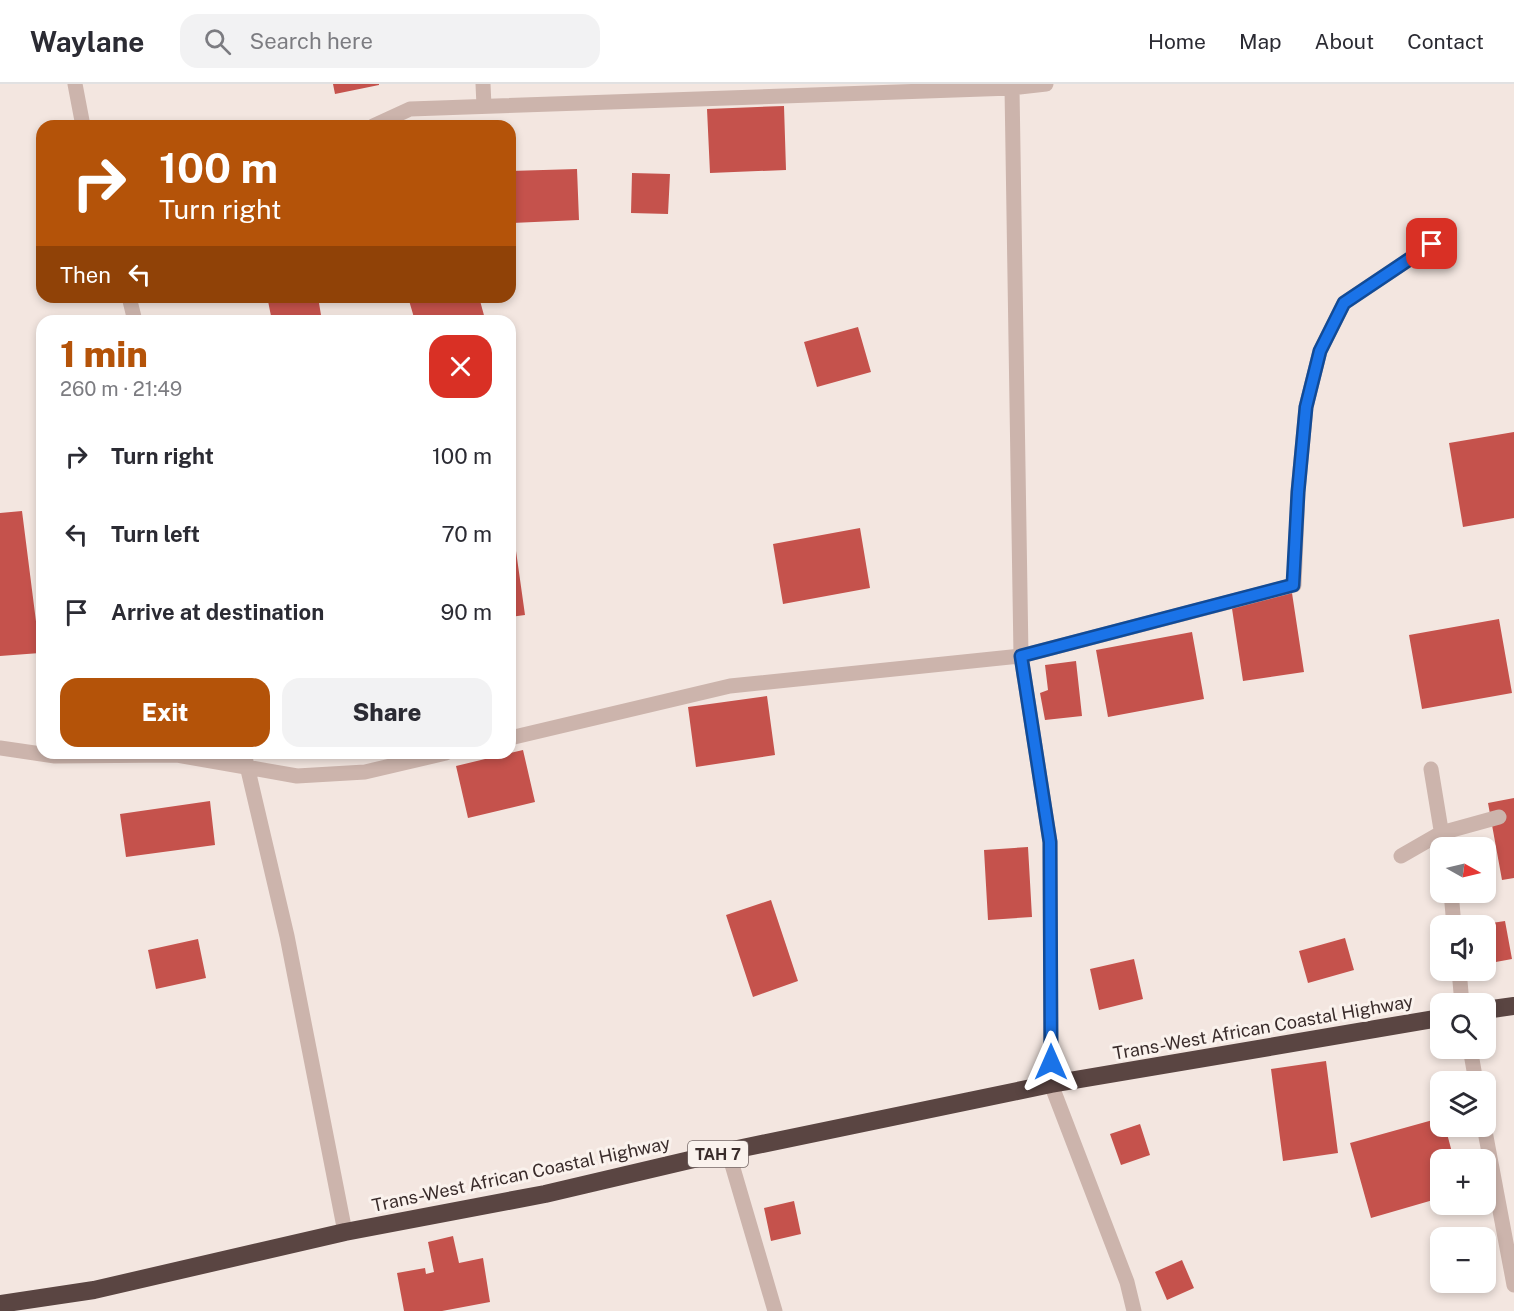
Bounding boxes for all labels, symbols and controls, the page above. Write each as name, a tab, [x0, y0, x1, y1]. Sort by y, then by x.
search box	[180, 14, 600, 68]
text: Waylane	[30, 25, 144, 58]
icon: search	[201, 25, 234, 58]
text: Search here	[249, 28, 373, 54]
text: Home	[1148, 29, 1206, 54]
text: Map	[1239, 29, 1282, 54]
text: About	[1315, 29, 1374, 54]
text: Contact	[1407, 29, 1484, 54]
text: 100 m	[159, 143, 278, 192]
icon: right	[60, 144, 138, 222]
text: Turn right	[159, 193, 282, 225]
pin	[1406, 218, 1457, 269]
icon: arrive	[1415, 227, 1448, 260]
icon: left	[123, 258, 156, 291]
text: Then	[60, 262, 111, 288]
text: 1 min	[60, 333, 148, 375]
button: close	[429, 335, 492, 398]
text: 260 m · 21:49	[60, 377, 182, 401]
icon: right	[60, 440, 93, 473]
text: Turn right	[111, 443, 214, 469]
text: 100 m	[432, 443, 492, 469]
icon: left	[60, 518, 93, 551]
text: Turn left	[111, 521, 200, 547]
text: 70 m	[441, 521, 492, 547]
icon: arrive	[60, 596, 93, 629]
text: Arrive at destination	[111, 599, 324, 625]
text: 90 m	[441, 599, 492, 625]
button: Exit	[60, 678, 270, 747]
button: Share	[282, 678, 492, 747]
north arrow	[1430, 837, 1496, 903]
map controls	[1430, 837, 1496, 1293]
button: sound	[1430, 915, 1496, 981]
street label: Trans-West African Coastal Highway	[1111, 990, 1415, 1064]
button: search	[1430, 993, 1496, 1059]
position arrow	[1019, 1030, 1083, 1094]
button: layers	[1430, 1071, 1496, 1137]
street label: Trans-West African Coastal Highway	[370, 1132, 672, 1216]
road number: TAH 7	[688, 1141, 748, 1167]
button: +	[1430, 1149, 1496, 1215]
button: −	[1430, 1227, 1496, 1293]

